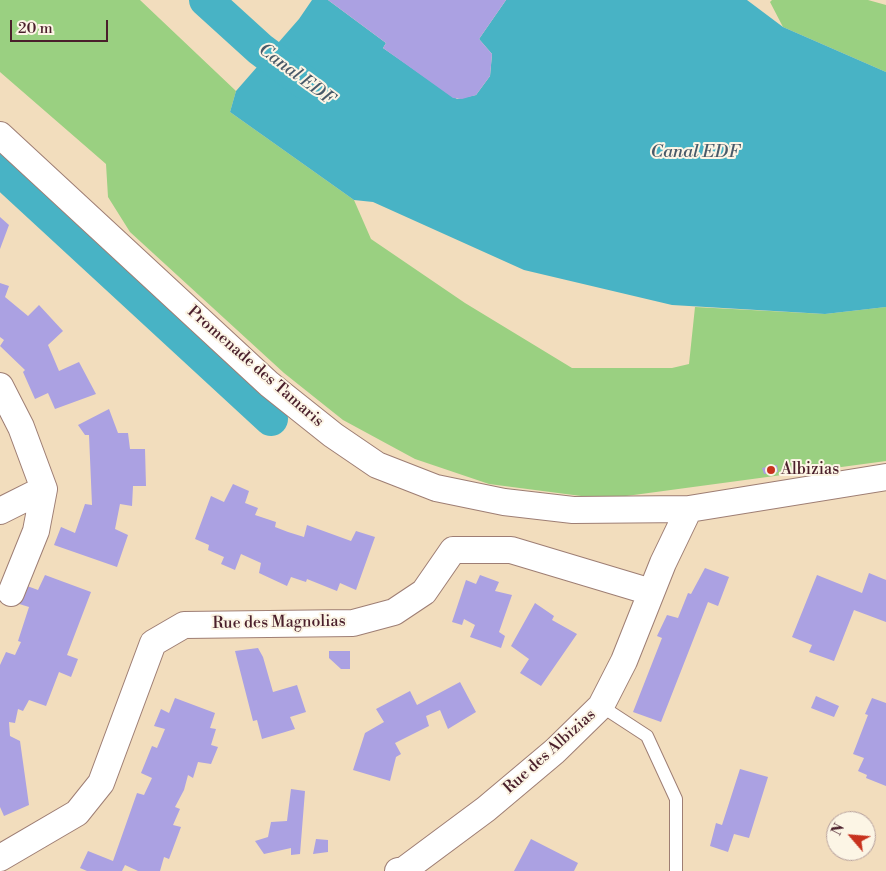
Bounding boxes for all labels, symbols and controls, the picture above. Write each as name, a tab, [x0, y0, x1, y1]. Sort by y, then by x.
scale bar	[12, 10, 110, 42]
text: 20 m	[18, 19, 53, 38]
water label: Canal EDF	[254, 40, 338, 110]
water label: Canal EDF	[650, 142, 740, 164]
street label: Promenade des Tamaris	[183, 303, 327, 431]
place label: Albizias	[781, 460, 839, 480]
marker: Albizias	[765, 464, 777, 476]
street label: Rue des Magnolias	[212, 612, 346, 634]
street label: Rue des Albizias	[500, 706, 600, 798]
north arrow	[826, 811, 876, 861]
text: N	[828, 821, 849, 839]

